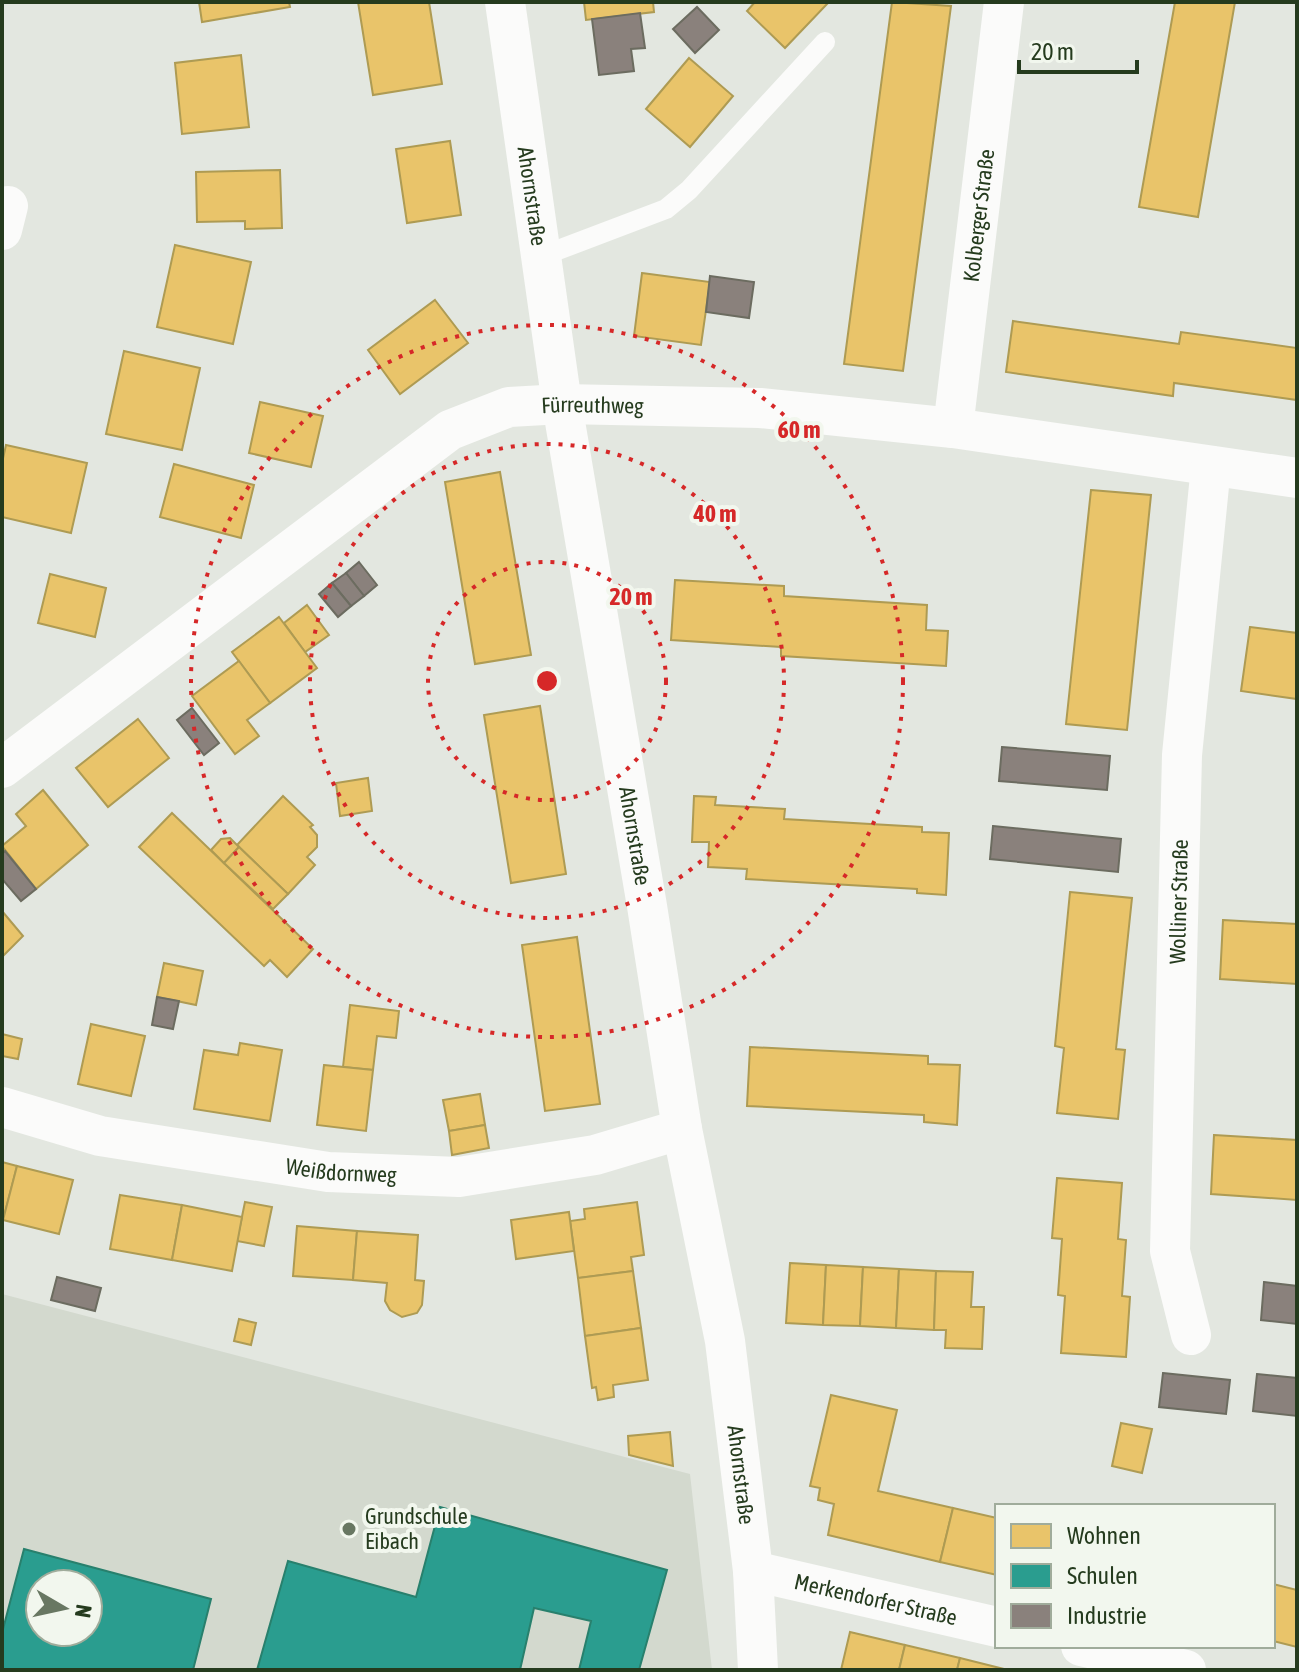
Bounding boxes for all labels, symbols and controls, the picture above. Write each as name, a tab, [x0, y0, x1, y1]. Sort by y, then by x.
scale bar	[1019, 24, 1137, 74]
text: 20 m	[1031, 38, 1074, 65]
street label: Ahornstraße	[513, 145, 552, 247]
street label: Kolberger Straße	[958, 148, 999, 283]
street label: Fürreuthweg	[541, 391, 644, 419]
text: 60 m	[777, 416, 821, 443]
text: 40 m	[692, 500, 737, 527]
text: 20 m	[609, 583, 653, 610]
centre of rings	[533, 667, 561, 695]
street label: Ahornstraße	[614, 784, 656, 887]
street label: Wolliner Straße	[1164, 839, 1193, 964]
street label: Weißdornweg	[284, 1153, 397, 1188]
street label: Ahornstraße	[722, 1424, 760, 1526]
place label: Grundschule Eibach	[365, 1503, 468, 1554]
legend	[995, 1504, 1275, 1648]
marker: Grundschule Eibach	[340, 1520, 358, 1538]
text: Wohnen	[1067, 1522, 1141, 1549]
text: Schulen	[1067, 1562, 1138, 1589]
north arrow	[24, 1568, 104, 1648]
street label: Merkendorfer Straße	[792, 1568, 960, 1630]
text: Industrie	[1067, 1602, 1147, 1629]
text: N	[70, 1603, 98, 1620]

